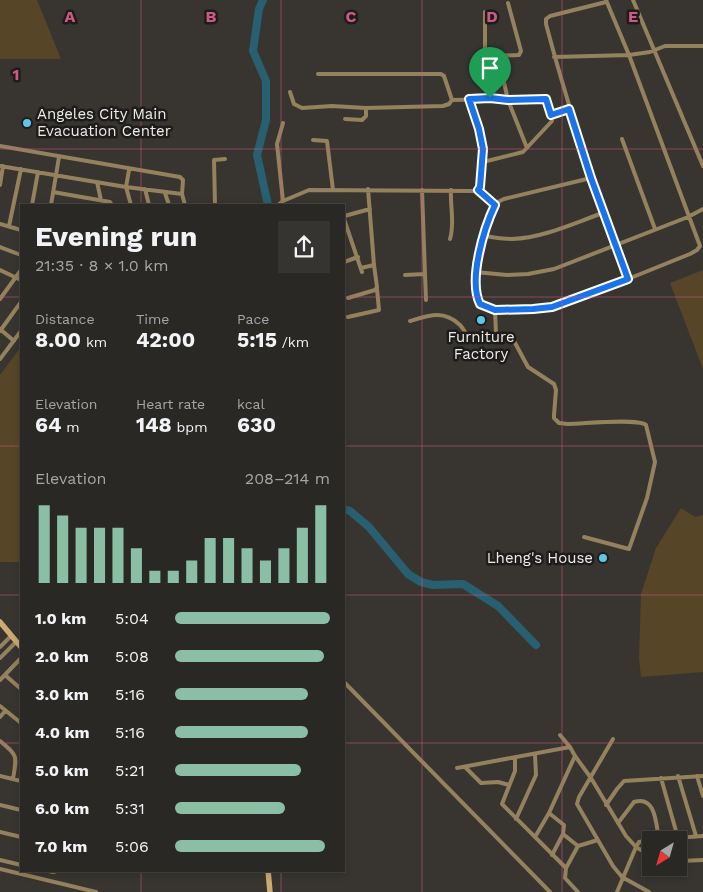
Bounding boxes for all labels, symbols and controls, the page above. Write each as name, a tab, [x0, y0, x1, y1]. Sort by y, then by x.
text: A	[65, 7, 76, 26]
text: B	[206, 7, 217, 26]
text: C	[346, 7, 357, 26]
text: D	[486, 7, 498, 26]
text: E	[628, 7, 638, 26]
pin	[469, 47, 511, 98]
icon: arrive	[476, 54, 504, 82]
text: 1	[13, 65, 19, 84]
place label: Angeles City Main Evacuation Center	[37, 105, 171, 140]
marker: Angeles City Main Evacuation Center	[21, 117, 33, 129]
text: Evening run	[35, 220, 197, 253]
button: share	[278, 221, 330, 273]
text: 21:35 · 8 × 1.0 km	[35, 256, 168, 275]
text: Distance	[35, 311, 95, 327]
text: Time	[136, 311, 169, 327]
text: Pace	[237, 311, 269, 327]
marker: Furniture Factory	[475, 314, 487, 326]
text: 8.00	[35, 327, 81, 352]
text: 42:00	[136, 327, 195, 352]
text: 5:15	[237, 327, 277, 352]
place label: Furniture Factory	[447, 328, 515, 363]
text: km	[81, 334, 107, 350]
text: /km	[277, 334, 309, 350]
text: Elevation	[35, 396, 98, 412]
text: Heart rate	[136, 396, 205, 412]
text: kcal	[237, 396, 265, 412]
text: 64	[35, 412, 62, 437]
text: 148	[136, 412, 172, 437]
text: 630	[237, 412, 276, 437]
text: m	[62, 419, 80, 435]
text: bpm	[172, 419, 207, 435]
text: Elevation	[35, 469, 106, 488]
text: 208–214 m	[245, 469, 330, 488]
place label: Lheng's House	[487, 549, 593, 567]
marker: Lheng's House	[597, 552, 609, 564]
text: 1.0 km	[35, 609, 86, 628]
text: 5:04	[115, 609, 149, 628]
text: 2.0 km	[35, 647, 89, 666]
text: 5:08	[115, 647, 149, 666]
text: 3.0 km	[35, 685, 89, 704]
text: 5:16	[115, 685, 145, 704]
text: 4.0 km	[35, 723, 90, 742]
text: 5:16	[115, 723, 145, 742]
text: 5.0 km	[35, 761, 89, 780]
text: 5:21	[115, 761, 145, 780]
text: 6.0 km	[35, 799, 89, 818]
text: 5:31	[115, 799, 145, 818]
north arrow	[642, 831, 688, 876]
map controls	[642, 831, 687, 876]
text: 7.0 km	[35, 837, 87, 856]
text: 5:06	[115, 837, 149, 856]

